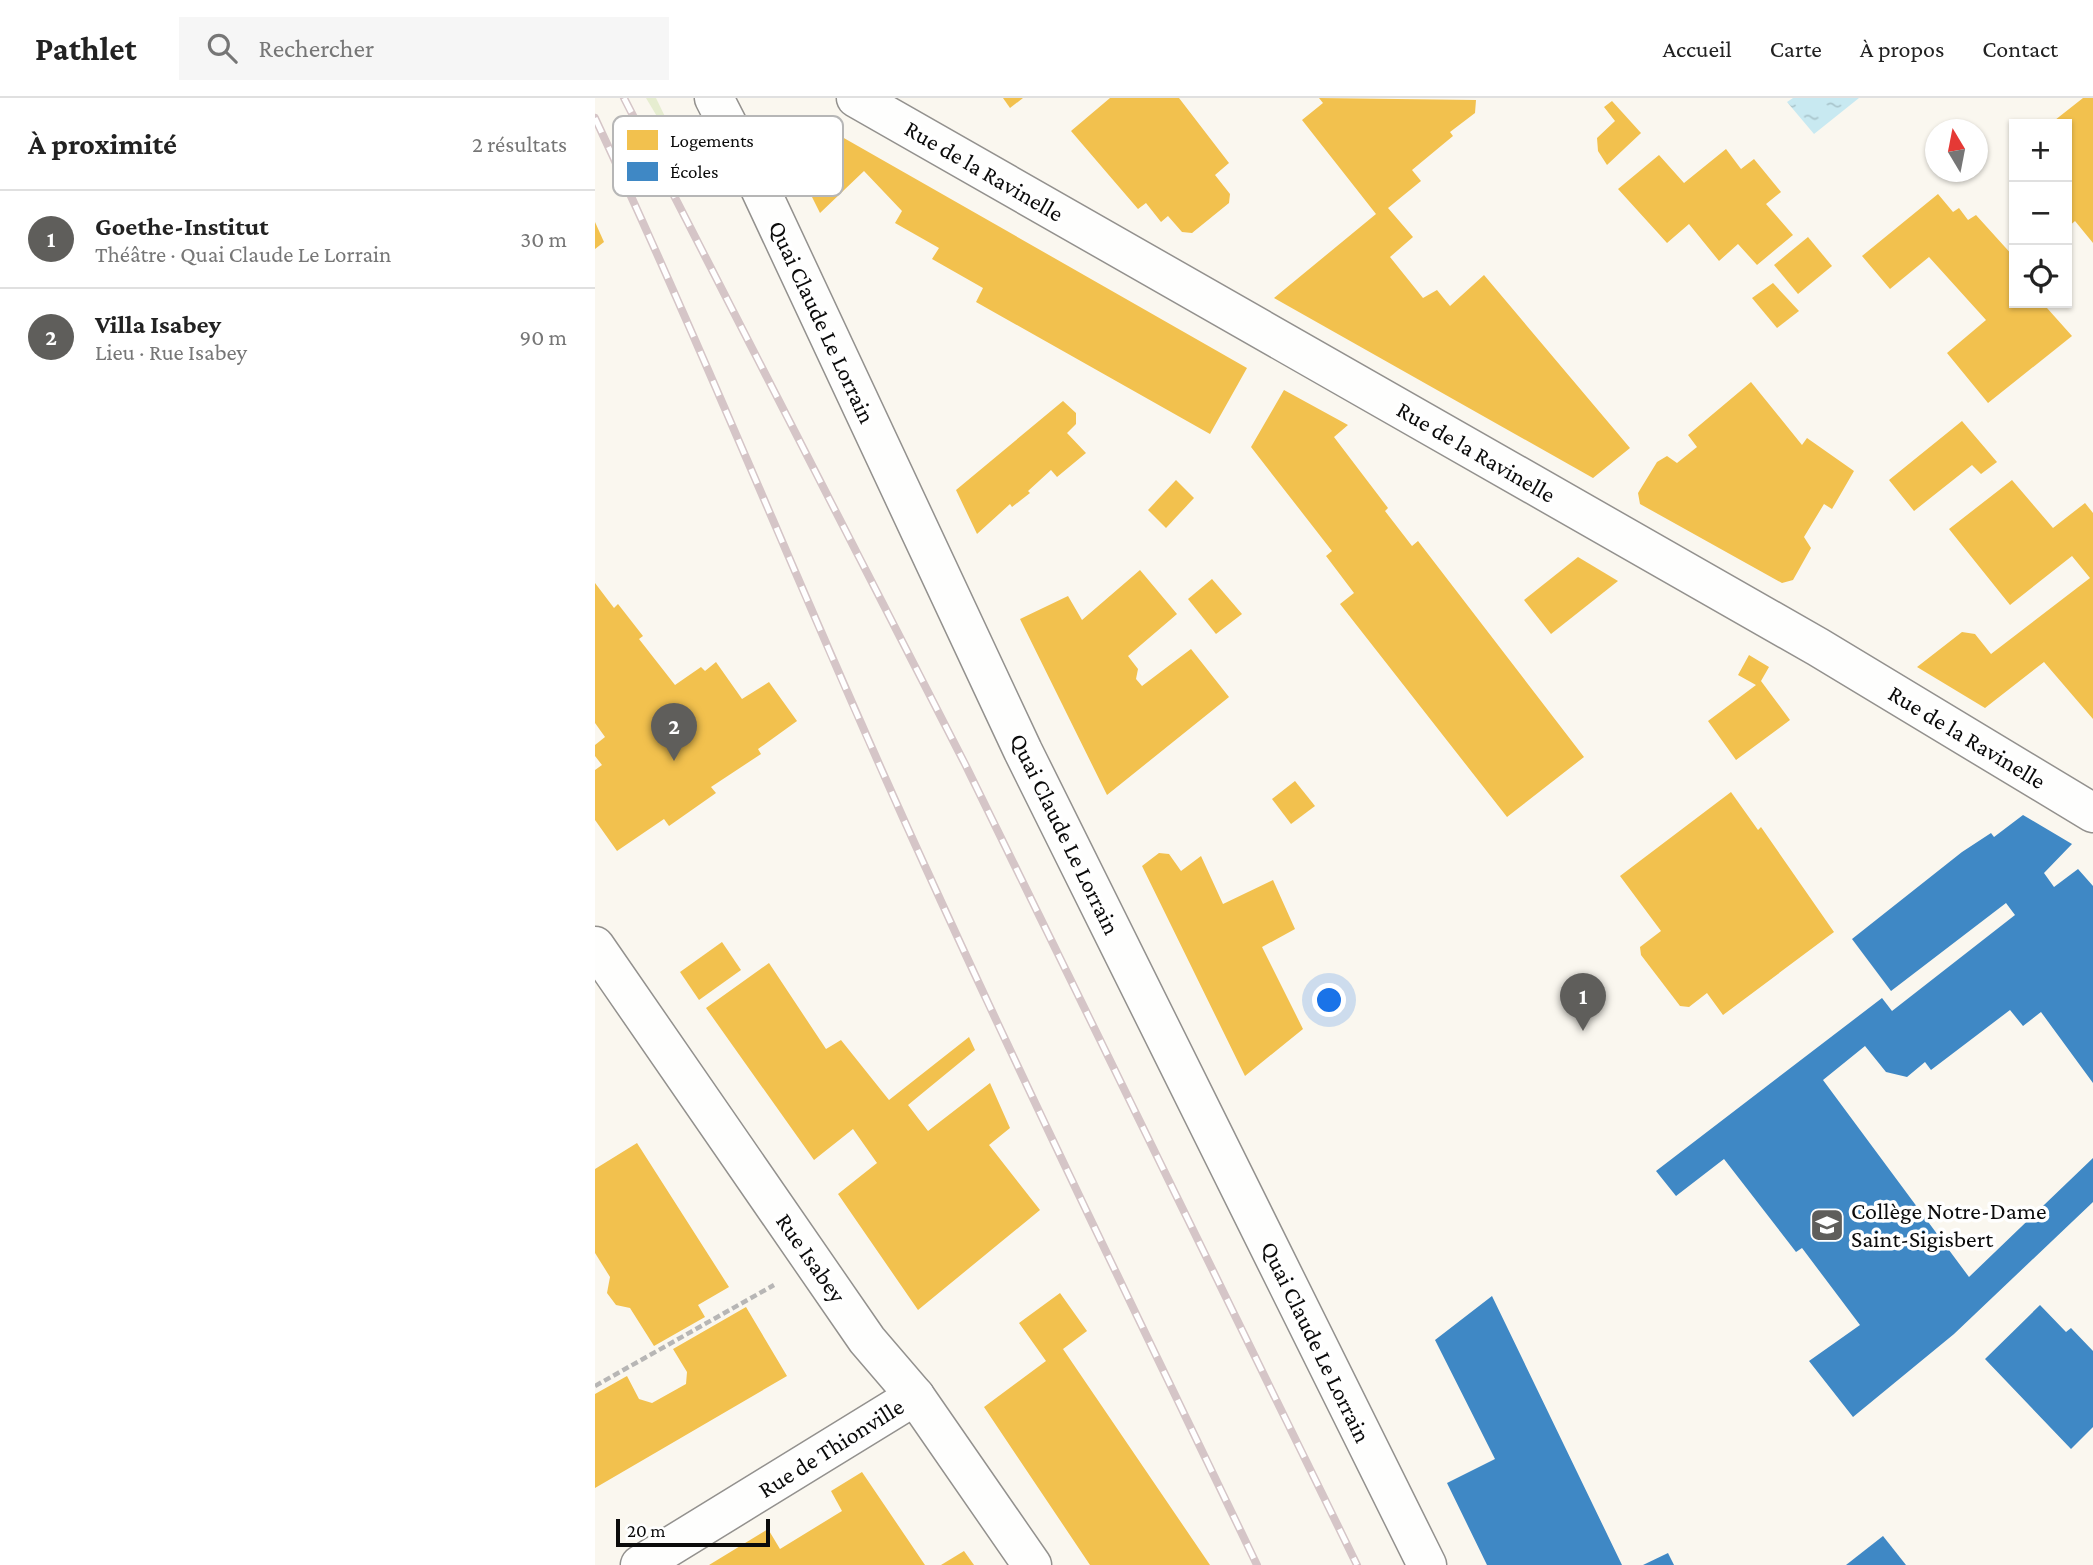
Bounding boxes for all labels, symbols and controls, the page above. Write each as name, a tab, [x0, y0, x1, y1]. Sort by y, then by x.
search box	[179, 17, 669, 80]
icon: search	[203, 29, 241, 67]
text: Pathlet	[35, 30, 137, 67]
text: Rechercher	[259, 34, 374, 63]
text: Accueil	[1662, 35, 1732, 62]
text: Carte	[1770, 35, 1822, 62]
text: À propos	[1860, 35, 1944, 62]
text: Contact	[1982, 35, 2058, 62]
street label: Rue de la Ravinelle	[900, 114, 1068, 227]
legend	[613, 116, 843, 196]
north arrow	[1925, 119, 1988, 182]
map controls	[2009, 119, 2072, 308]
button: +	[2009, 119, 2072, 182]
text: À proximité	[28, 127, 177, 160]
text: Logements	[670, 130, 754, 151]
text: 2 résultats	[472, 131, 567, 157]
text: Écoles	[670, 161, 718, 182]
button: −	[2009, 182, 2072, 245]
text: Goethe-Institut	[95, 212, 269, 241]
street label: Quai Claude Le Lorrain	[764, 216, 881, 427]
text: 1	[47, 226, 55, 252]
text: 30 m	[520, 226, 567, 252]
text: Théâtre · Quai Claude Le Lorrain	[95, 241, 391, 267]
button: locate	[2009, 245, 2072, 308]
text: Villa Isabey	[95, 310, 221, 339]
text: 2	[45, 324, 57, 350]
text: 90 m	[520, 324, 567, 350]
text: Lieu · Rue Isabey	[95, 339, 247, 365]
street label: Rue de la Ravinelle	[1392, 395, 1560, 508]
street label: Rue de la Ravinelle	[1884, 679, 2051, 794]
pin: 2	[651, 703, 697, 761]
street label: Quai Claude Le Lorrain	[1005, 729, 1126, 939]
pin: 1	[1560, 973, 1606, 1031]
your location	[1312, 983, 1346, 1017]
place label: Collège Notre-Dame Saint-Sigisbert	[1851, 1197, 2047, 1252]
school or university icon: Collège Notre-Dame Saint-Sigisbert	[1808, 1206, 1846, 1244]
street label: Rue Isabey	[771, 1208, 852, 1308]
street label: Quai Claude Le Lorrain	[1256, 1237, 1377, 1447]
street label: Rue de Thionville	[753, 1392, 908, 1503]
scale bar	[616, 1516, 770, 1548]
text: 20 m	[627, 1520, 666, 1541]

